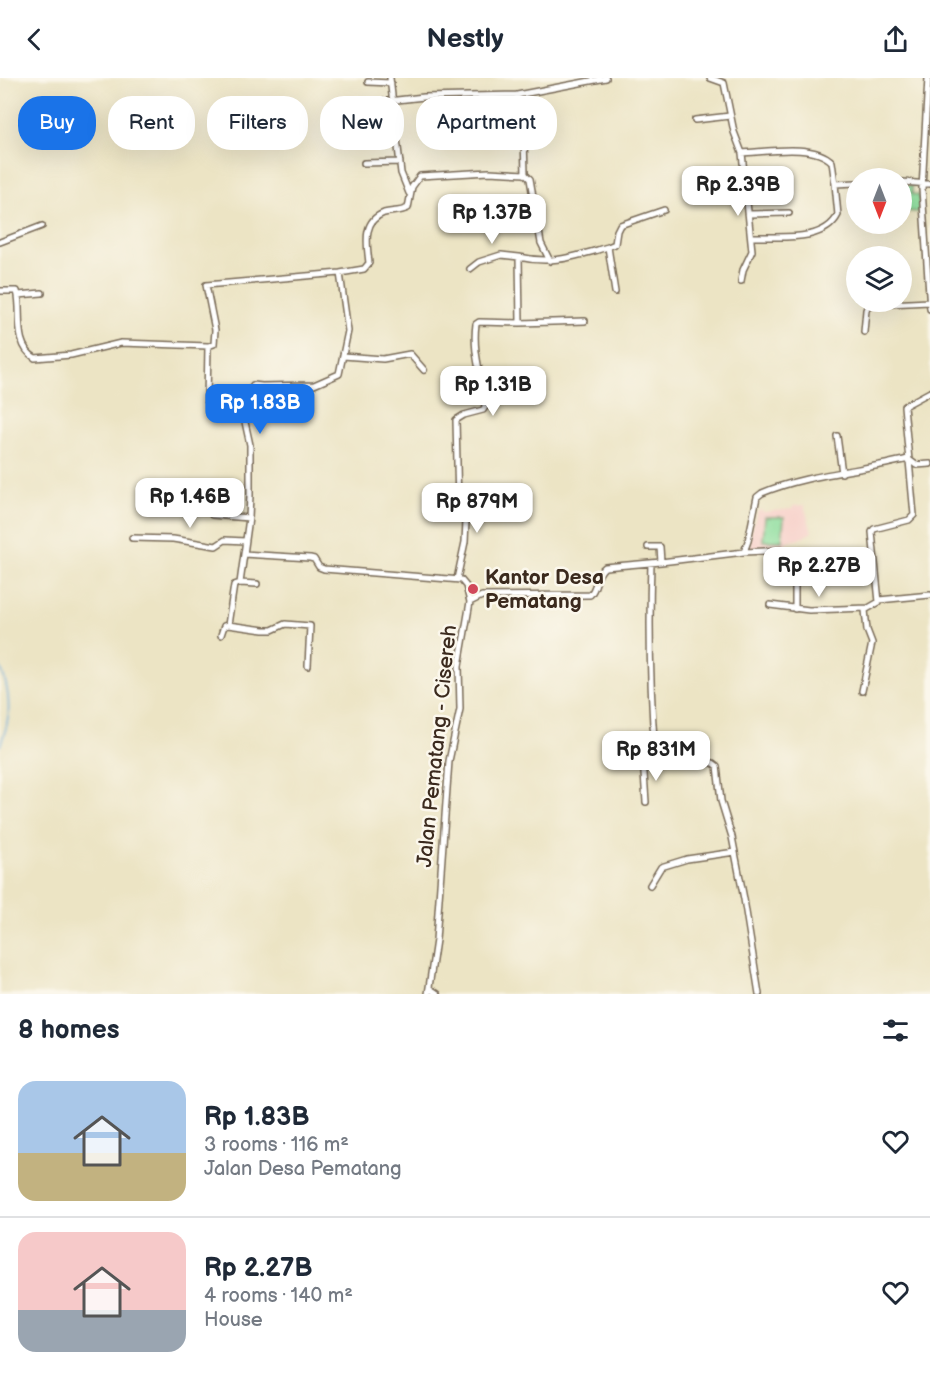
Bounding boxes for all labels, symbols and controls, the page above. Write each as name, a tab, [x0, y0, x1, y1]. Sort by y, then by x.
icon: back	[18, 23, 51, 56]
text: Nestly	[426, 23, 504, 55]
icon: share	[879, 23, 912, 56]
chip: Buy	[18, 96, 96, 150]
chip: Rent	[108, 96, 195, 150]
chip: Filters	[207, 96, 308, 150]
chip: New	[320, 96, 404, 150]
chip: Apartment	[416, 96, 557, 150]
pin: Rp 2.39B	[676, 166, 800, 217]
north arrow	[846, 168, 912, 234]
map controls	[846, 168, 912, 312]
text: Rp 2.39B	[696, 173, 780, 197]
pin: Rp 1.37B	[430, 194, 554, 245]
text: Rp 1.37B	[452, 201, 532, 225]
button: layers	[846, 246, 912, 312]
pin: Rp 1.31B	[431, 366, 555, 417]
text: Rp 1.31B	[454, 373, 532, 397]
pin: Rp 1.83B	[198, 384, 322, 435]
text: Rp 1.83B	[219, 391, 301, 415]
pin: Rp 1.46B	[128, 478, 252, 529]
pin: Rp 879M	[422, 483, 532, 534]
text: Rp 1.46B	[149, 485, 231, 509]
text: Rp 879M	[436, 490, 518, 514]
pin: Rp 2.27B	[757, 547, 881, 598]
text: Rp 2.27B	[777, 554, 861, 578]
place label: Kantor Desa Pematang	[485, 565, 604, 614]
marker: Kantor Desa Pematang	[466, 582, 480, 596]
street label: Jalan Pematang - Cisereh	[412, 624, 462, 868]
pin: Rp 831M	[601, 731, 711, 782]
text: Rp 831M	[616, 738, 696, 762]
icon: filters	[879, 1014, 912, 1047]
text: 8 homes	[18, 1015, 120, 1046]
text: Rp 1.83B	[204, 1102, 310, 1133]
icon: home	[66, 1105, 138, 1177]
icon: heart	[879, 1125, 912, 1158]
text: 3 rooms · 116 m²	[204, 1133, 349, 1157]
text: Jalan Desa Pematang	[204, 1157, 402, 1181]
text: Rp 2.27B	[204, 1253, 313, 1284]
icon: home	[66, 1256, 138, 1328]
icon: heart	[879, 1276, 912, 1309]
text: 4 rooms · 140 m²	[204, 1284, 353, 1308]
text: House	[204, 1308, 263, 1332]

